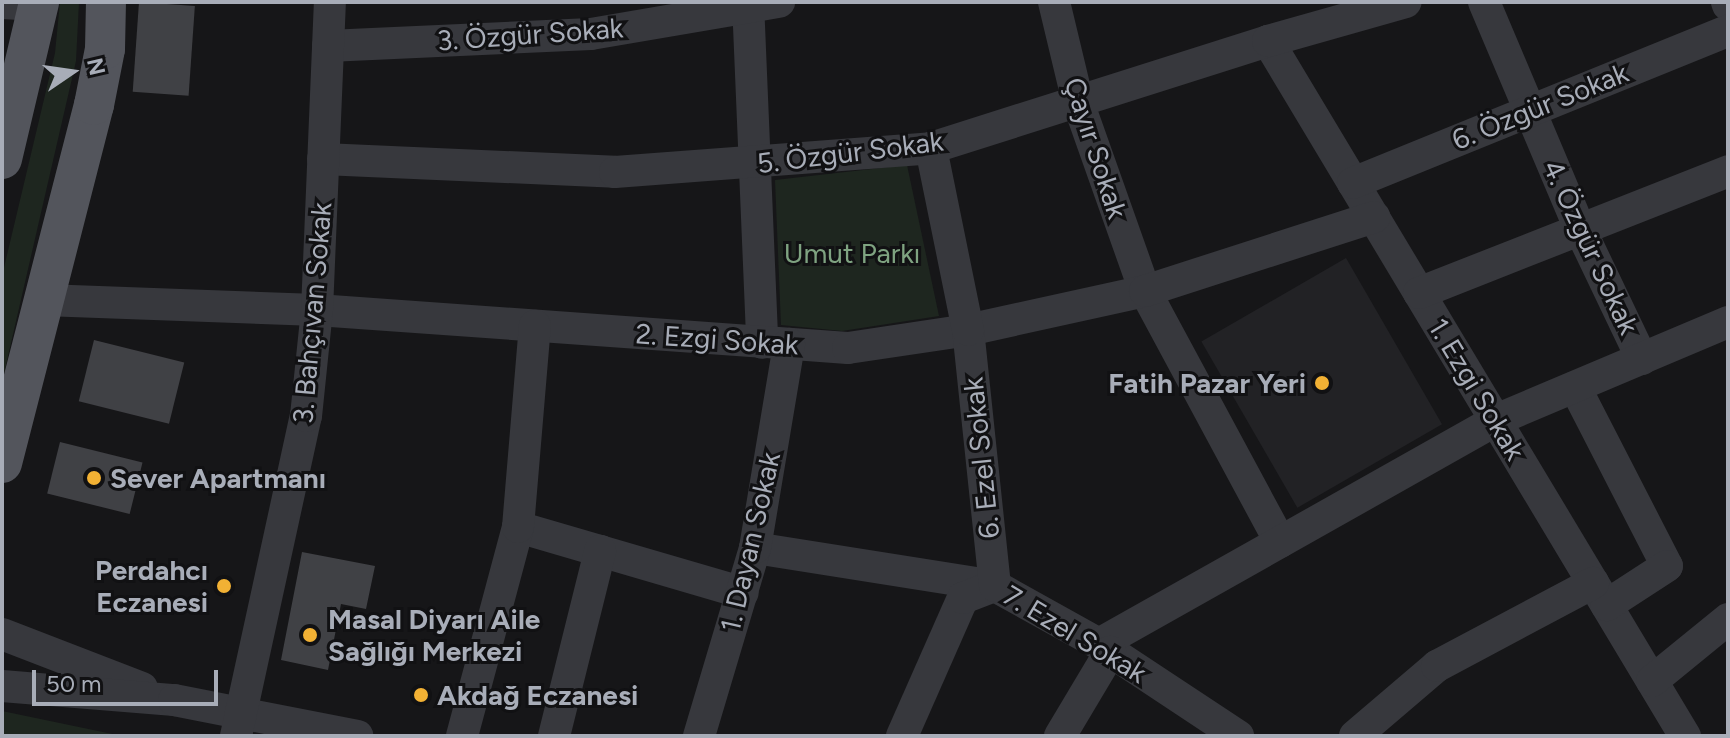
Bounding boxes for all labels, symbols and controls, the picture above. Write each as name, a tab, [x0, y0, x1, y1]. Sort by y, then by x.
street label: 3. Özgür Sokak	[436, 11, 624, 57]
north arrow	[32, 32, 112, 112]
text: N	[81, 55, 111, 78]
street label: 6. Özgür Sokak	[1447, 55, 1633, 157]
street label: Çayır Sokak	[1057, 73, 1135, 223]
street label: 5. Özgür Sokak	[755, 124, 945, 180]
street label: 4. Özgür Sokak	[1536, 154, 1646, 340]
street label: 3. Bahçıvan Sokak	[286, 201, 338, 425]
park label: Umut Parkı	[784, 236, 920, 270]
street label: 1. Ezgi Sokak	[1422, 312, 1532, 466]
street label: 2. Ezgi Sokak	[634, 317, 800, 361]
place label: Fatih Pazar Yeri	[1108, 366, 1306, 400]
marker: Fatih Pazar Yeri	[1313, 374, 1331, 392]
street label: 6. Ezel Sokak	[956, 376, 1006, 540]
street label: 1. Dayan Sokak	[713, 449, 787, 635]
place label: Sever Apartmanı	[110, 461, 326, 495]
marker: Sever Apartmanı	[85, 469, 103, 487]
place label: Perdahcı Eczanesi	[95, 553, 208, 619]
marker: Perdahcı Eczanesi	[215, 577, 233, 595]
street label: 7. Ezel Sokak	[997, 578, 1153, 690]
place label: Masal Diyarı Aile Sağlığı Merkezi	[328, 602, 540, 668]
marker: Masal Diyarı Aile Sağlığı Merkezi	[299, 624, 321, 646]
scale bar	[36, 654, 222, 704]
text: 50 m	[46, 669, 102, 698]
place label: Akdağ Eczanesi	[437, 678, 638, 712]
marker: Akdağ Eczanesi	[412, 686, 430, 704]

